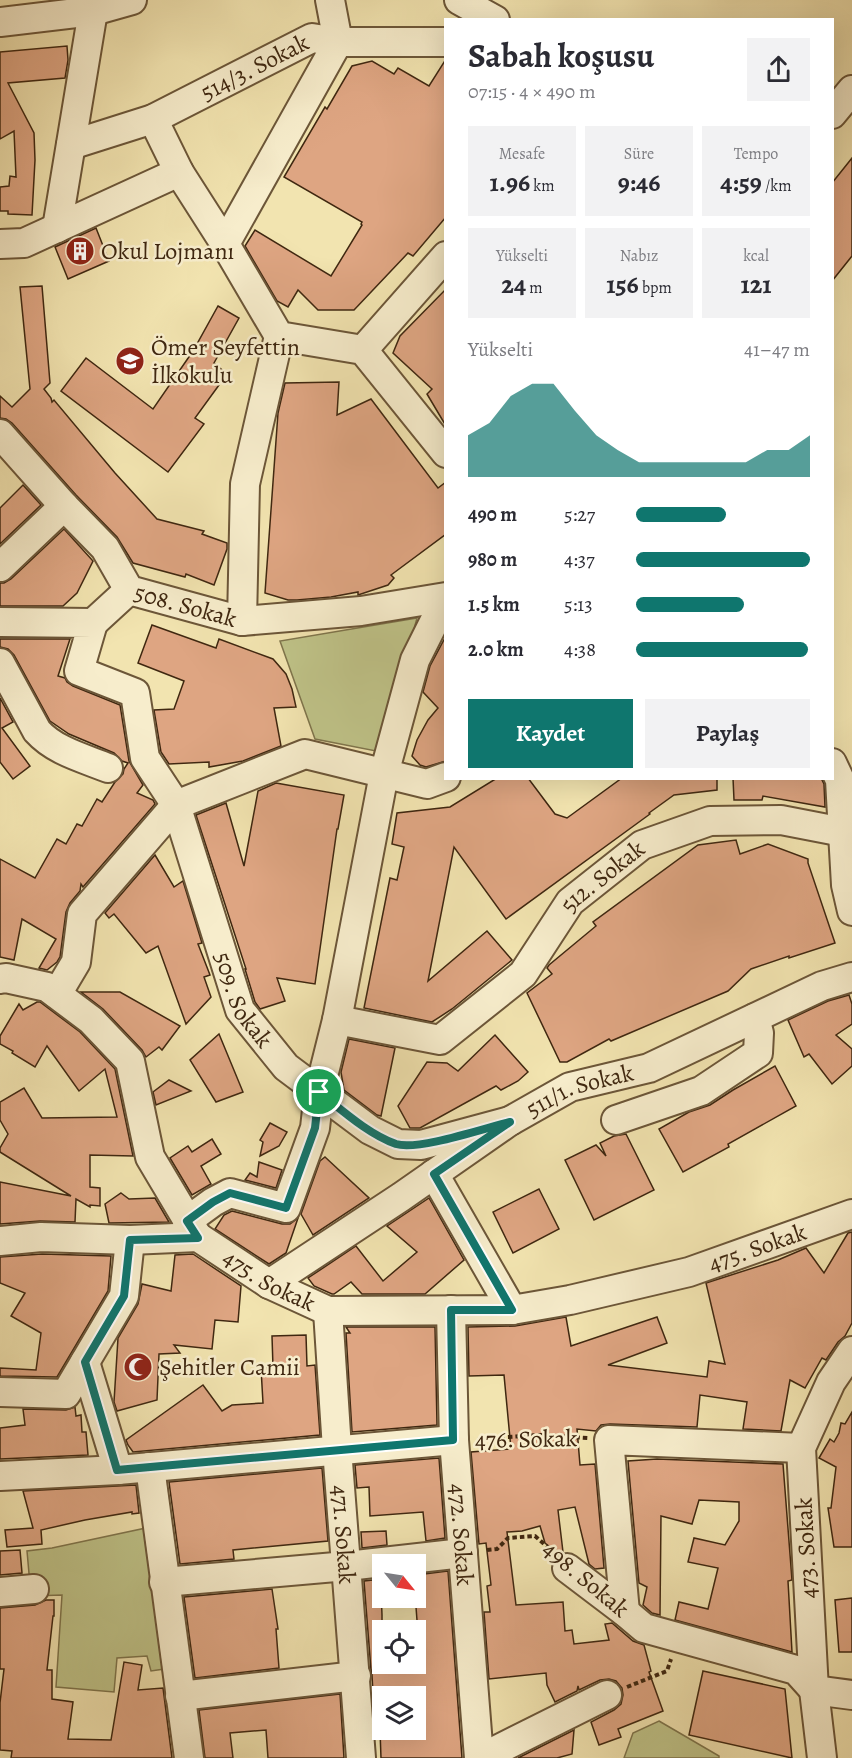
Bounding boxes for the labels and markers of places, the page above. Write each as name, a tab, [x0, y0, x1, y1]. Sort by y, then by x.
building icon: Okul Lojmanı	[64, 235, 96, 267]
place label: Okul Lojmanı	[101, 235, 234, 267]
place label: Ömer Seyfettin İlkokulu	[151, 331, 300, 391]
school or university icon: Ömer Seyfettin İlkokulu	[114, 345, 146, 377]
pin	[293, 1066, 344, 1117]
mosque icon: Şehitler Camii	[122, 1351, 154, 1383]
place label: Şehitler Camii	[159, 1351, 300, 1383]

